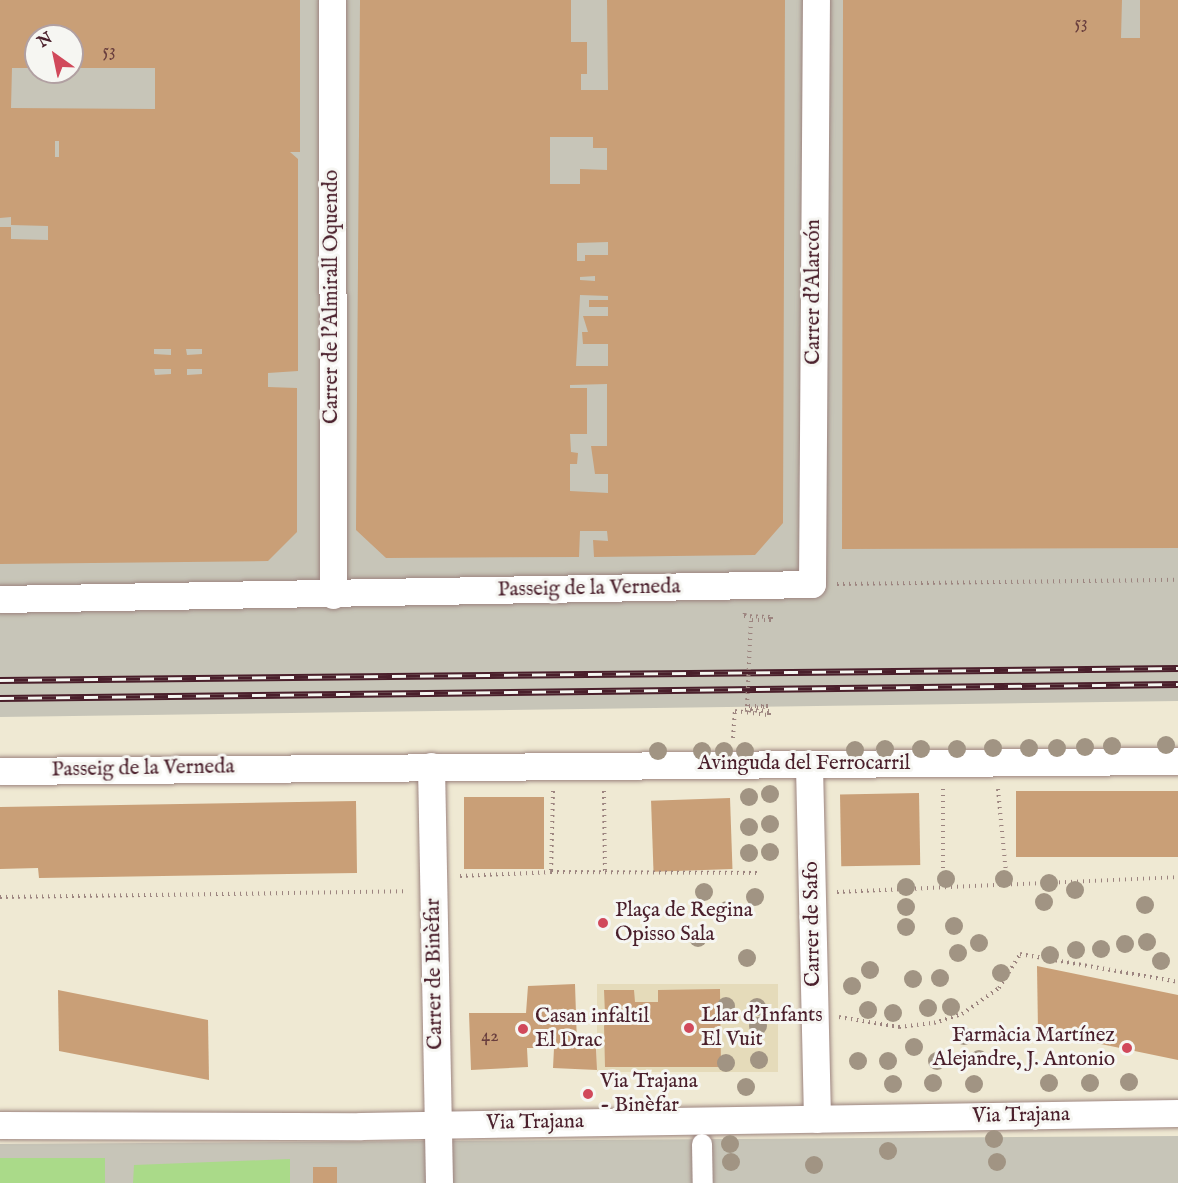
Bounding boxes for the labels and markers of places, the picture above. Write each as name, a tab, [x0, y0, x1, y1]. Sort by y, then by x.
place label: Plaça de Regina Opisso Sala	[615, 898, 753, 948]
marker: Plaça de Regina Opisso Sala	[596, 916, 610, 930]
place label: Llar d'Infants El Vuit	[701, 1003, 823, 1053]
place label: Casan infaltil El Drac	[535, 1004, 649, 1054]
marker: Llar d'Infants El Vuit	[682, 1021, 696, 1035]
marker: Casan infaltil El Drac	[516, 1022, 530, 1036]
place label: Farmàcia Martínez Alejandre, J. Antonio	[933, 1023, 1115, 1073]
marker: Farmàcia Martínez Alejandre, J. Antonio	[1120, 1041, 1134, 1055]
place label: Via Trajana - Binèfar	[600, 1069, 698, 1119]
marker: Via Trajana - Binèfar	[581, 1087, 595, 1101]

